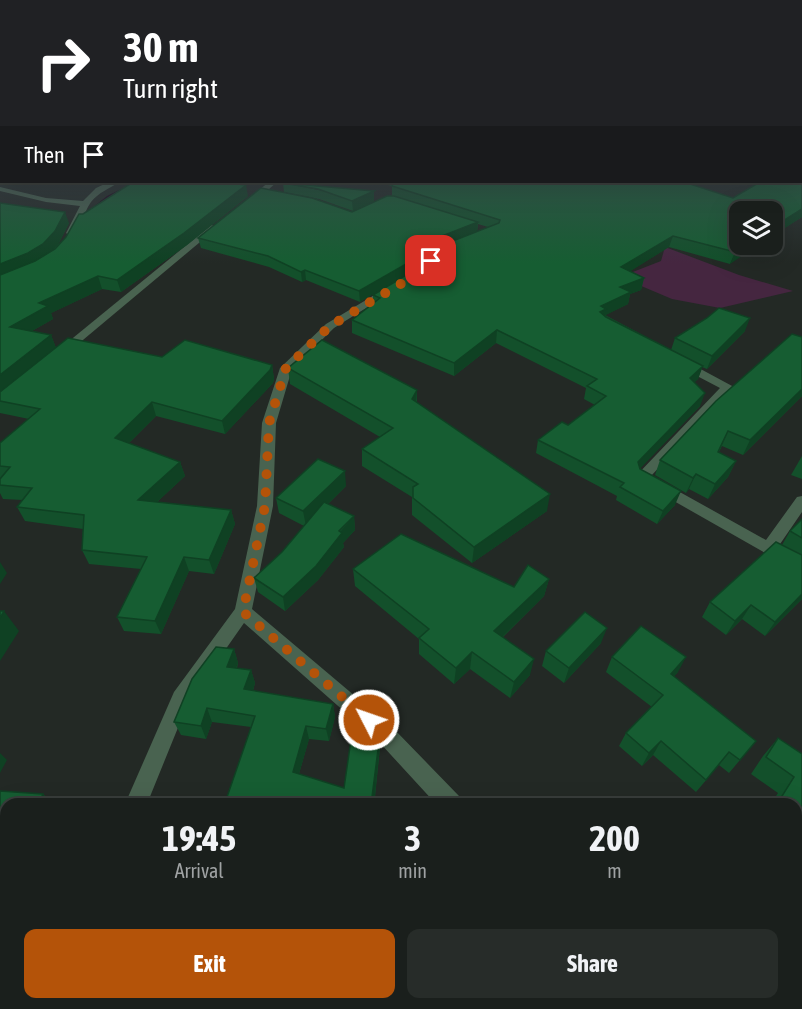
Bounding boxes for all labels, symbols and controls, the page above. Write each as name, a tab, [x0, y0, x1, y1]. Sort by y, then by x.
text: 30 m	[123, 23, 198, 71]
icon: right	[24, 24, 102, 102]
text: Turn right	[123, 73, 218, 104]
icon: arrive	[77, 138, 110, 171]
text: Then	[24, 142, 65, 168]
map controls	[729, 201, 783, 255]
button: layers	[729, 201, 783, 255]
pin	[405, 235, 456, 286]
icon: arrive	[414, 244, 447, 277]
position arrow	[337, 688, 401, 752]
text: 19:45	[162, 817, 236, 859]
text: 3	[404, 817, 421, 859]
text: 200	[589, 817, 640, 859]
text: Arrival	[175, 859, 224, 882]
text: min	[398, 859, 427, 882]
text: m	[607, 859, 622, 882]
button: Exit	[24, 929, 395, 998]
button: Share	[407, 929, 778, 998]

